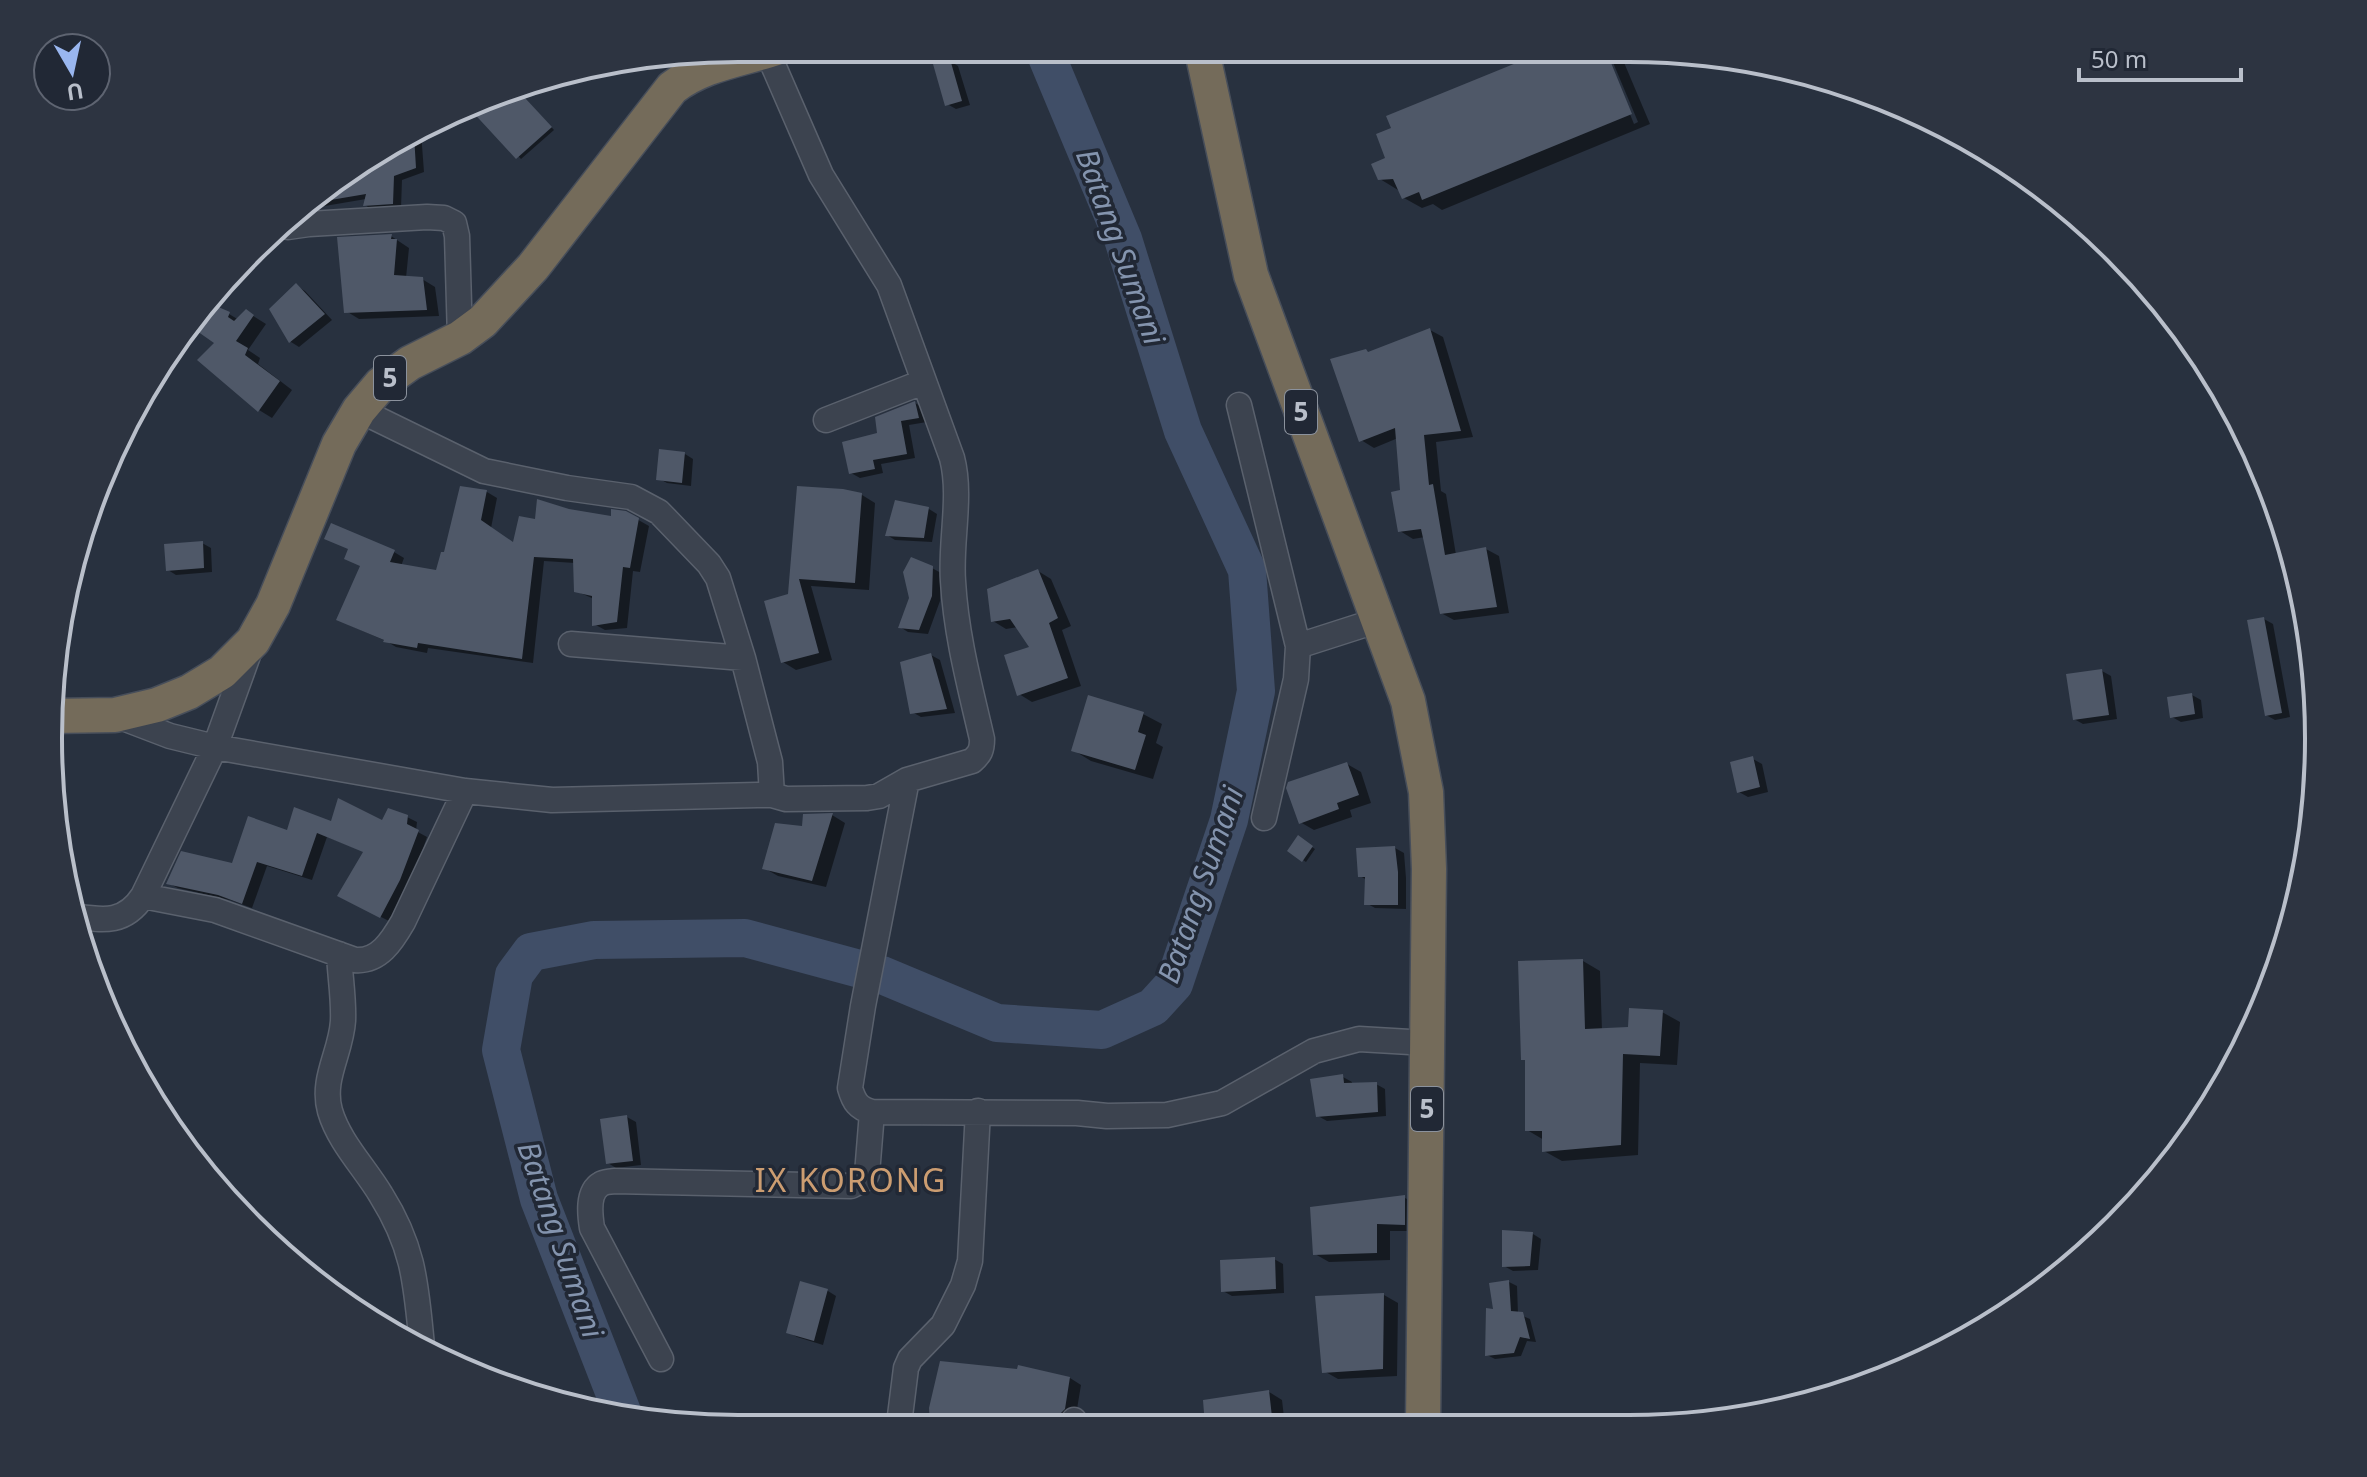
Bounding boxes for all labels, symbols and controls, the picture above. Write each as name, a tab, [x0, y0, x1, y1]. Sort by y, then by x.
north arrow	[32, 32, 112, 112]
scale bar	[2079, 32, 2241, 82]
text: 50 m	[2091, 42, 2147, 75]
text: U	[65, 77, 86, 109]
water label: Batang Sumani	[1067, 143, 1176, 351]
road number: 5	[374, 356, 406, 400]
road number: 5	[1285, 390, 1317, 434]
water label: Batang Sumani	[1147, 779, 1253, 988]
road number: 5	[1411, 1087, 1443, 1131]
water label: Batang Sumani	[509, 1136, 615, 1345]
district label: IX KORONG	[755, 1158, 947, 1201]

